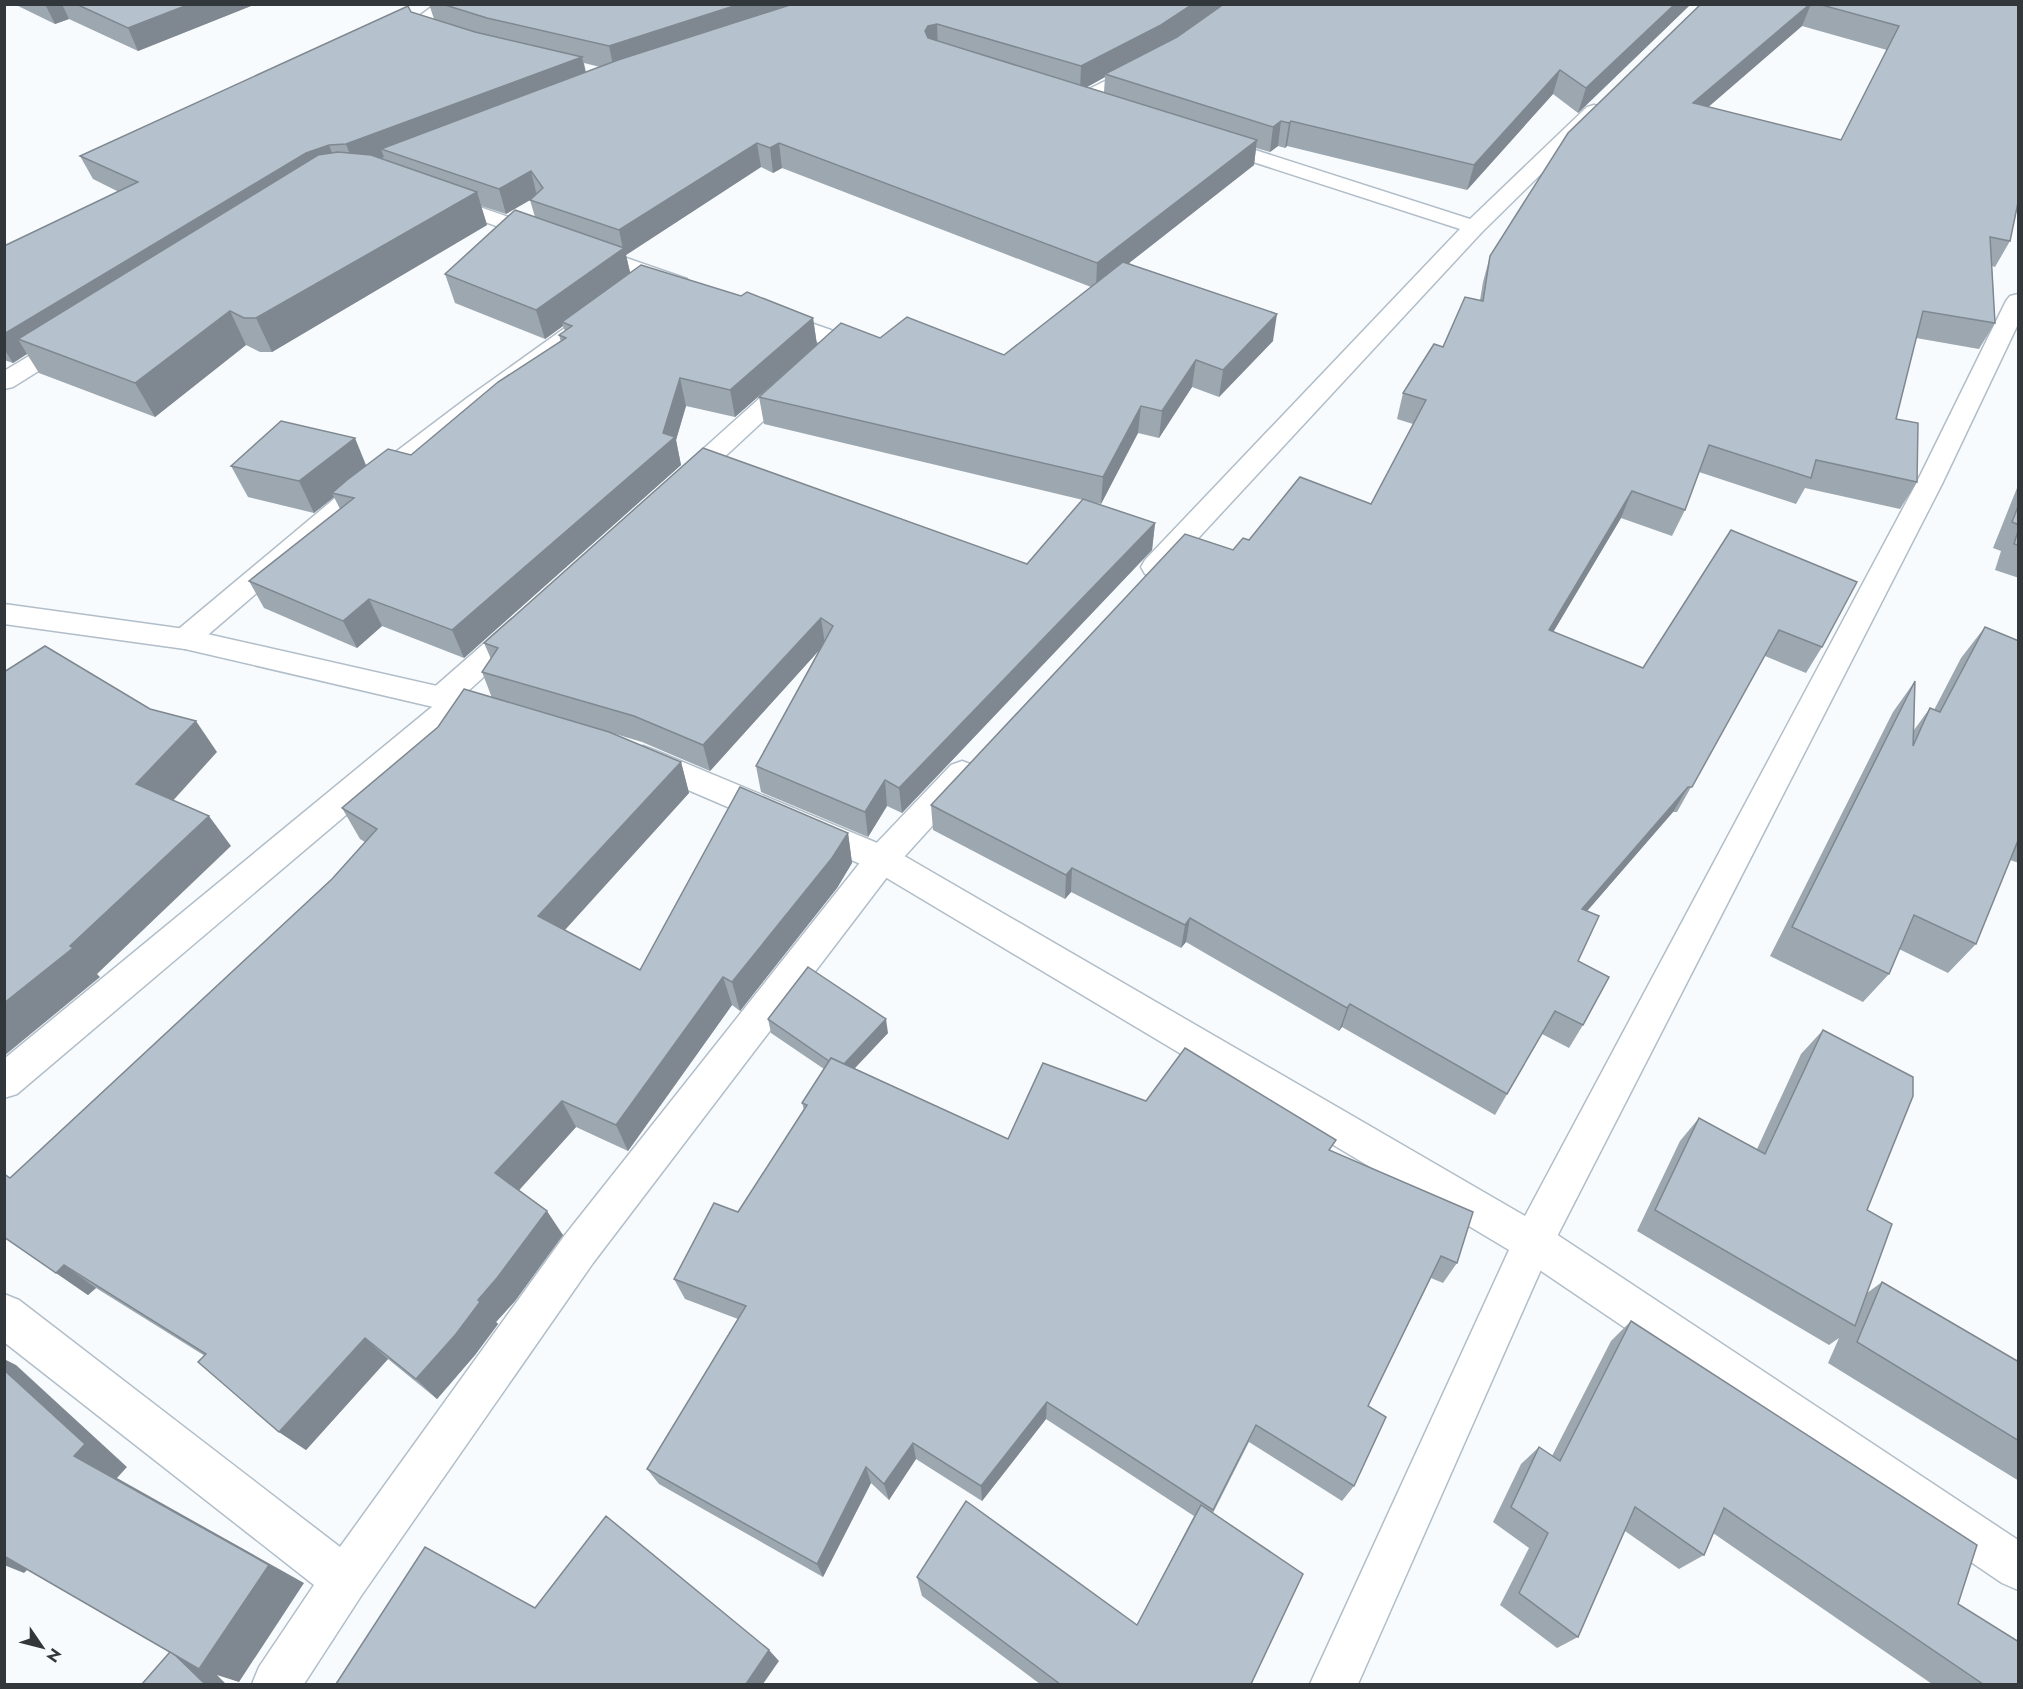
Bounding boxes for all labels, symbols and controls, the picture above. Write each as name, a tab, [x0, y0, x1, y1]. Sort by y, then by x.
north arrow	[12, 1617, 72, 1677]
text: N	[41, 1644, 67, 1667]

